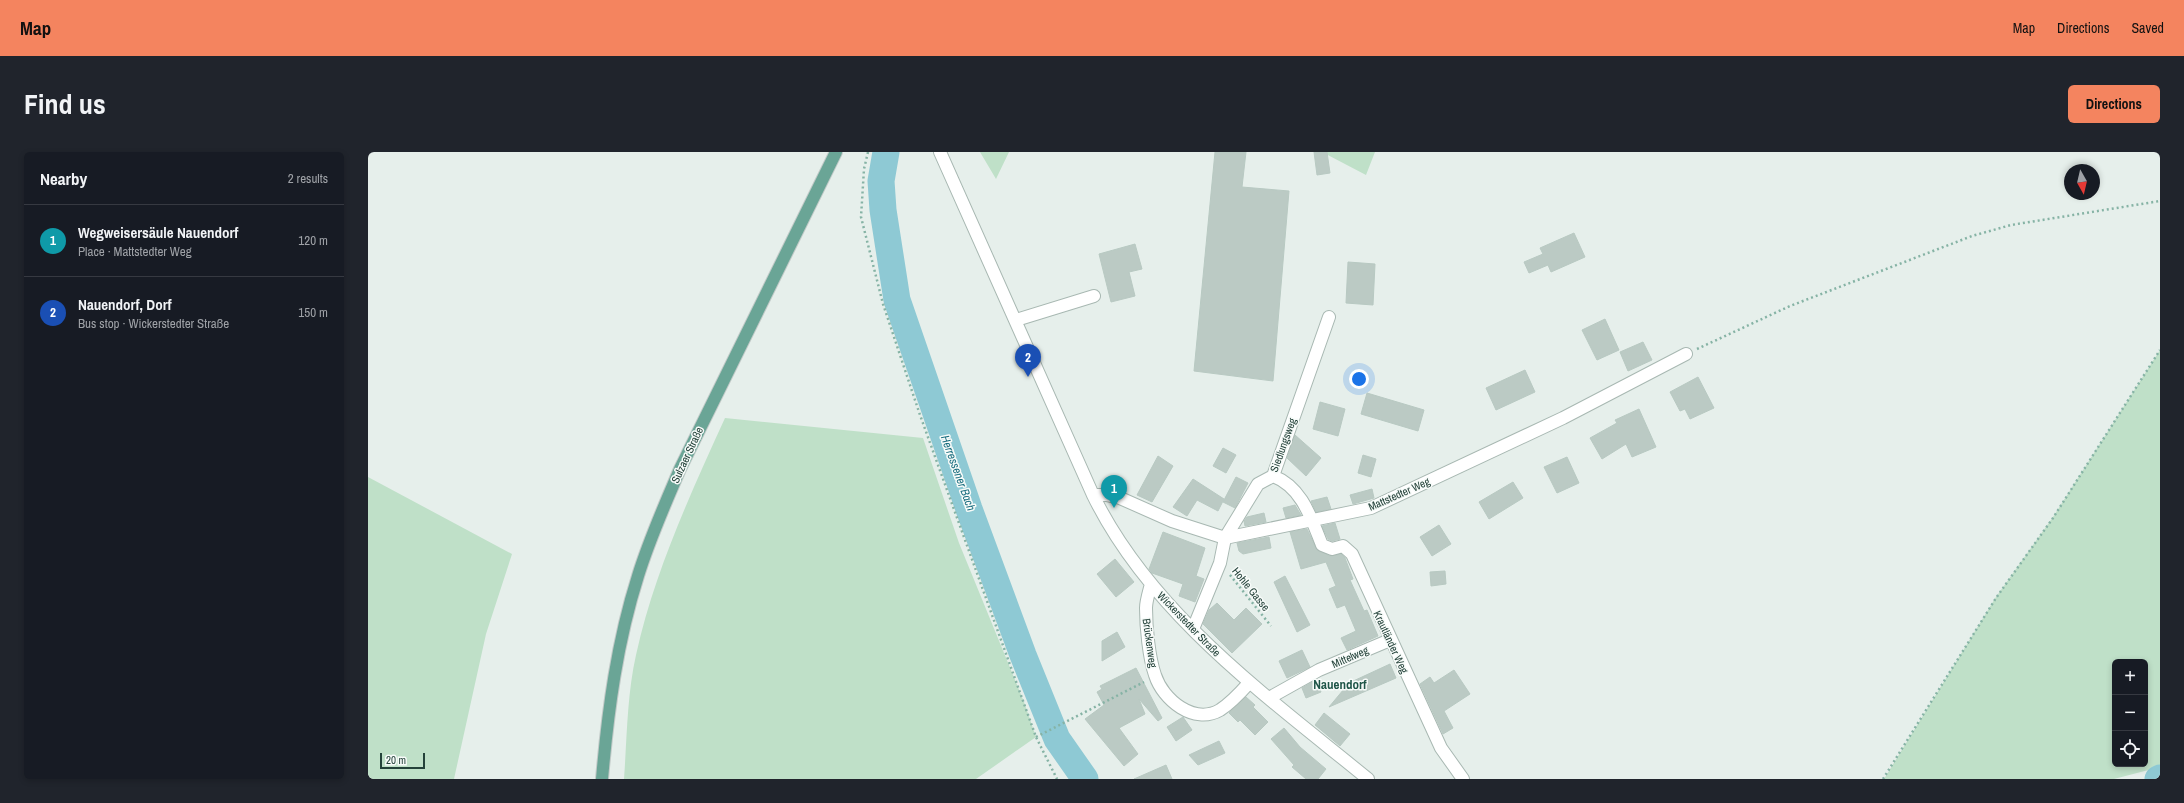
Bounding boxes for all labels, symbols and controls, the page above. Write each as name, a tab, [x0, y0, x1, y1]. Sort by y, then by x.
text: Map	[20, 15, 51, 41]
text: Map	[2013, 19, 2035, 37]
text: Directions	[2057, 19, 2109, 37]
text: Saved	[2131, 19, 2164, 37]
text: Find us	[24, 85, 106, 123]
button: Directions	[2068, 85, 2160, 123]
north arrow	[2064, 164, 2100, 200]
text: Nearby	[40, 167, 87, 190]
text: 2 results	[288, 170, 328, 187]
text: Wegweisersäule Nauendorf	[78, 222, 238, 243]
text: 1	[50, 232, 56, 249]
text: 120 m	[298, 232, 328, 249]
text: Place · Mattstedter Weg	[78, 243, 192, 260]
text: Nauendorf, Dorf	[78, 294, 172, 315]
text: 2	[50, 304, 56, 321]
text: 150 m	[298, 304, 328, 321]
text: Bus stop · Wickerstedter Straße	[78, 315, 229, 332]
pin: 2	[1015, 344, 1041, 377]
your location	[1349, 369, 1369, 389]
street label: Siedlungsweg	[1267, 416, 1299, 474]
street label: Sulzaer Straße	[668, 425, 706, 485]
water label: Herressener Bach	[937, 433, 979, 513]
street label: Mattstedter Weg	[1366, 474, 1432, 514]
pin: 1	[1101, 475, 1127, 508]
street label: Hohle Gasse	[1229, 564, 1273, 614]
street label: Wickerstedter Straße	[1154, 588, 1224, 660]
street label: Krautländer Weg	[1370, 608, 1412, 676]
street label: Brückenweg	[1140, 617, 1160, 669]
street label: Mittelweg	[1329, 643, 1371, 671]
map controls	[2112, 659, 2148, 767]
button: +	[2112, 659, 2148, 695]
district label: Nauendorf	[1313, 676, 1367, 693]
button: −	[2112, 695, 2148, 731]
button: locate	[2112, 731, 2148, 767]
scale bar	[380, 751, 425, 770]
text: 20 m	[386, 753, 406, 767]

